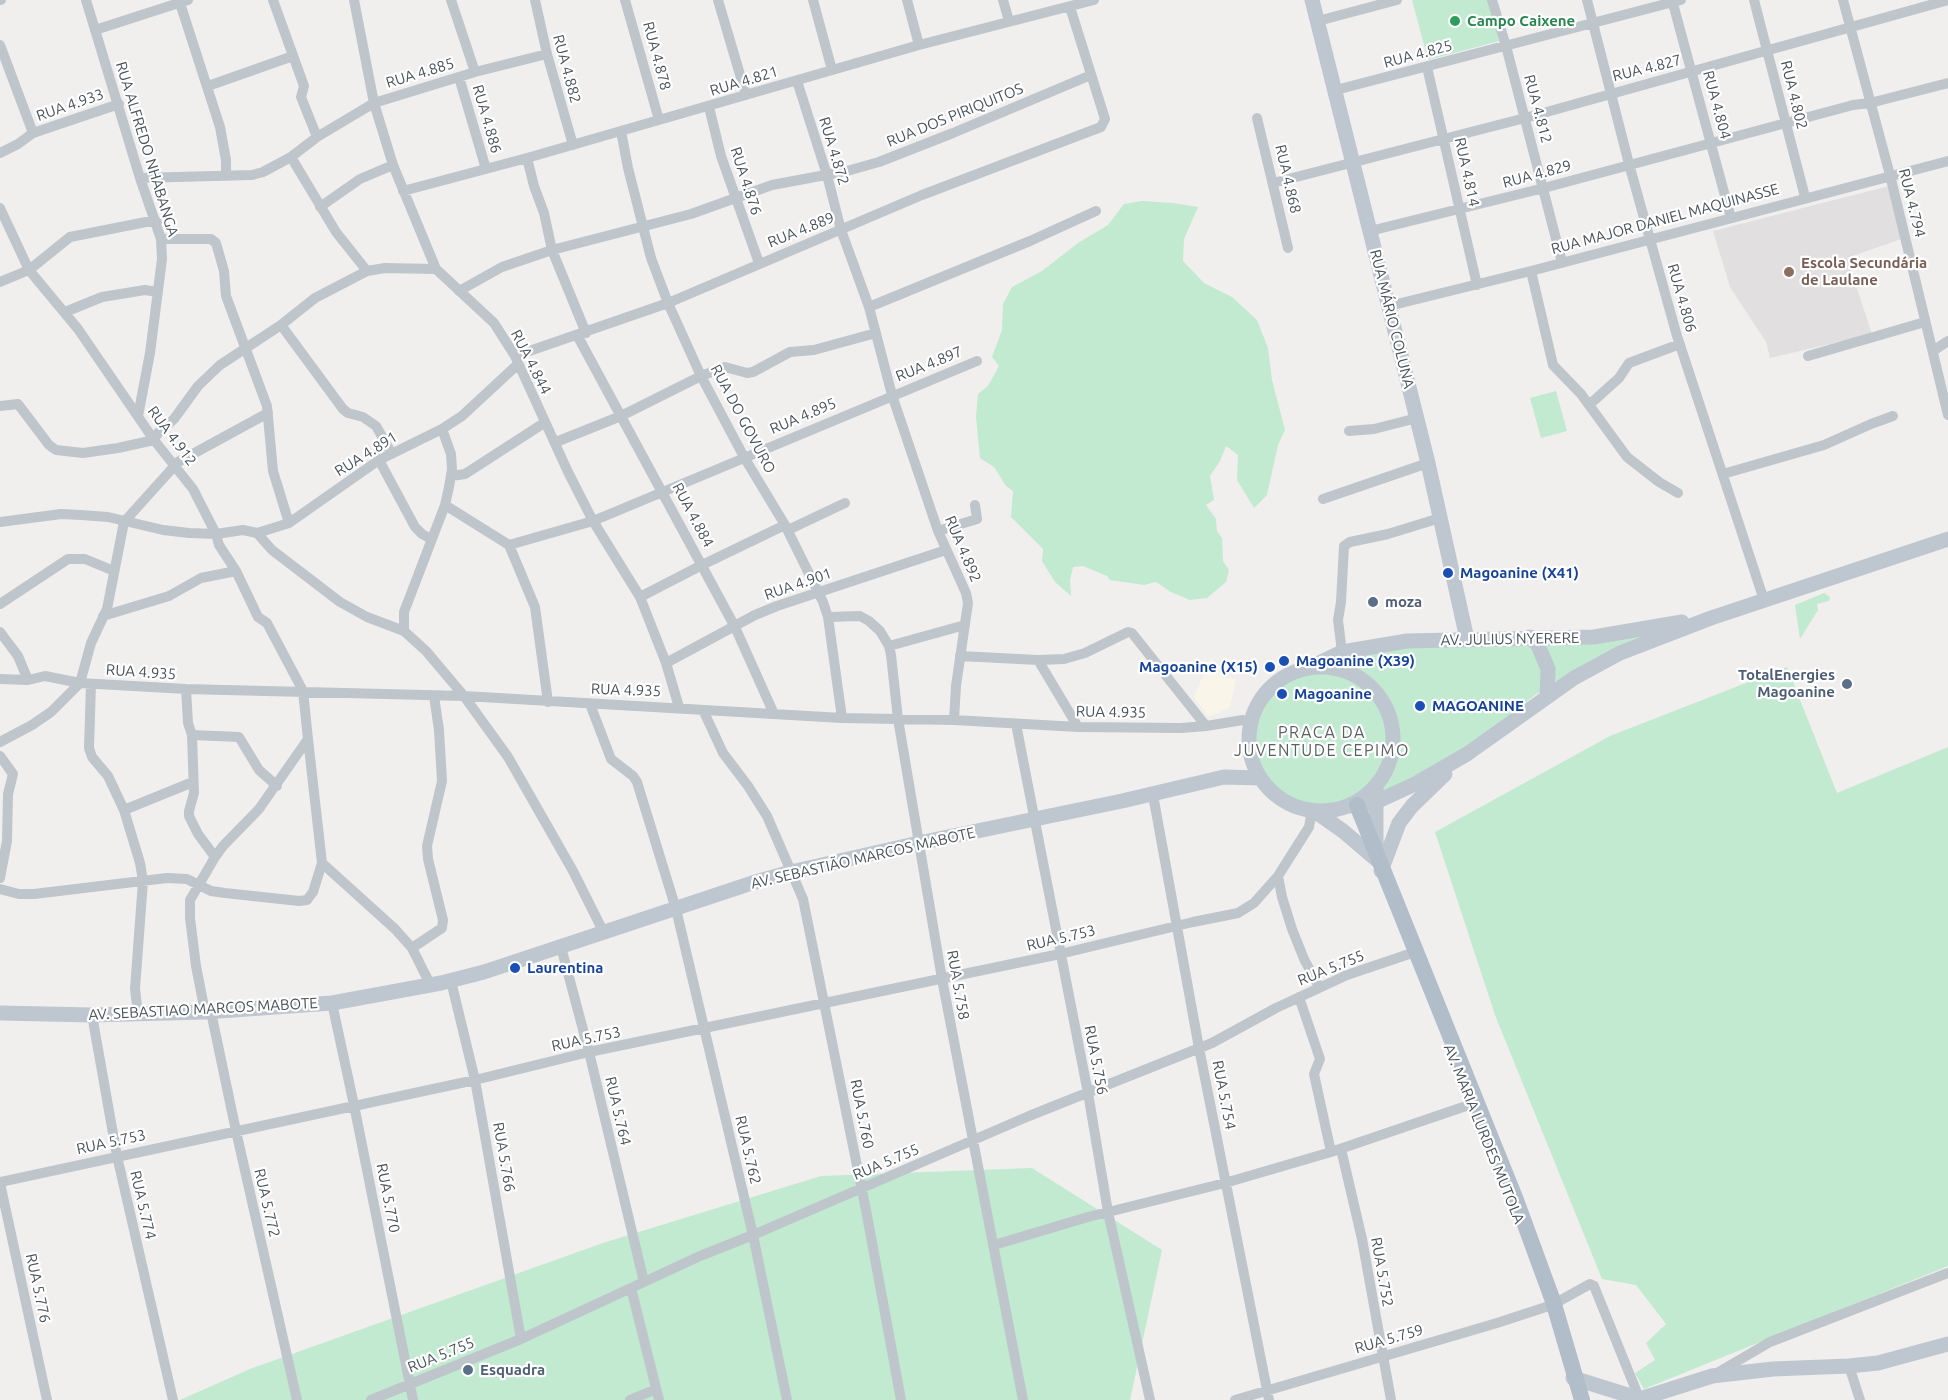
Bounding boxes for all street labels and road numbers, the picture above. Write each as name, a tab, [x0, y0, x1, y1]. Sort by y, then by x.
street label: RUA 4.878	[639, 20, 675, 92]
street label: RUA 4.882	[549, 33, 585, 105]
street label: RUA 4.825	[1382, 36, 1454, 72]
street label: RUA 4.827	[1611, 51, 1683, 85]
street label: RUA 4.885	[384, 54, 456, 92]
street label: RUA ALFREDO NHABANGA	[112, 59, 182, 239]
street label: RUA 4.802	[1777, 59, 1811, 131]
street label: RUA 4.821	[708, 62, 780, 100]
street label: RUA 4.804	[1699, 69, 1735, 141]
street label: RUA 4.812	[1520, 73, 1556, 145]
street label: RUA DOS PIRIQUITOS	[884, 79, 1026, 151]
street label: RUA 4.886	[469, 83, 505, 155]
street label: RUA 4.933	[34, 85, 106, 125]
street label: RUA 4.872	[815, 115, 853, 187]
street label: RUA 4.814	[1451, 136, 1483, 208]
street label: RUA 4.868	[1271, 143, 1305, 215]
street label: RUA 4.876	[727, 145, 765, 217]
street label: RUA 4.829	[1501, 156, 1573, 192]
street label: RUA 4.794	[1895, 167, 1929, 239]
street label: RUA MAJOR DANIEL MAQUINASSE	[1549, 180, 1781, 258]
street label: RUA 4.889	[765, 208, 837, 252]
street label: RUA MÁRIO COLUNA	[1366, 248, 1418, 390]
street label: RUA 4.806	[1664, 262, 1700, 334]
street label: RUA 4.844	[507, 327, 555, 397]
street label: RUA 4.897	[893, 342, 965, 386]
street label: RUA DO GOVURO	[707, 362, 779, 476]
street label: RUA 4.895	[767, 394, 839, 438]
street label: RUA 4.912	[144, 403, 200, 469]
street label: RUA 4.891	[331, 428, 401, 480]
street label: RUA 4.884	[669, 480, 717, 550]
street label: RUA 4.892	[941, 513, 985, 585]
street label: RUA 4.901	[762, 564, 834, 604]
street label: AV. JULIUS NYERERE	[1441, 629, 1579, 649]
street label: RUA 4.935	[105, 661, 177, 683]
street label: RUA 4.935	[591, 680, 661, 700]
street label: RUA 4.935	[1076, 702, 1146, 722]
street label: AV. SEBASTIÃO MARCOS MABOTE	[749, 823, 977, 893]
street label: RUA 5.753	[1025, 921, 1097, 955]
street label: RUA 5.755	[1295, 946, 1367, 990]
street label: RUA 5.758	[943, 949, 973, 1021]
street label: AV. SEBASTIAO MARCOS MABOTE	[88, 994, 318, 1024]
street label: RUA 5.753	[550, 1023, 622, 1055]
street label: RUA 5.756	[1080, 1024, 1112, 1096]
street label: AV. MARIA LURDES MUTOLA	[1440, 1042, 1528, 1226]
street label: RUA 5.754	[1208, 1059, 1240, 1131]
street label: RUA 5.764	[601, 1075, 635, 1147]
street label: RUA 5.760	[846, 1078, 878, 1150]
street label: RUA 5.762	[731, 1114, 765, 1186]
street label: RUA 5.766	[489, 1121, 519, 1193]
street label: RUA 5.753	[75, 1126, 147, 1158]
street label: RUA 5.755	[850, 1140, 922, 1184]
street label: RUA 5.770	[372, 1162, 404, 1234]
street label: RUA 5.772	[250, 1167, 284, 1239]
street label: RUA 5.774	[126, 1169, 160, 1241]
street label: RUA 5.752	[1367, 1236, 1397, 1308]
street label: RUA 5.776	[22, 1252, 54, 1324]
street label: RUA 5.759	[1353, 1321, 1425, 1357]
street label: RUA 5.755	[405, 1333, 477, 1377]

